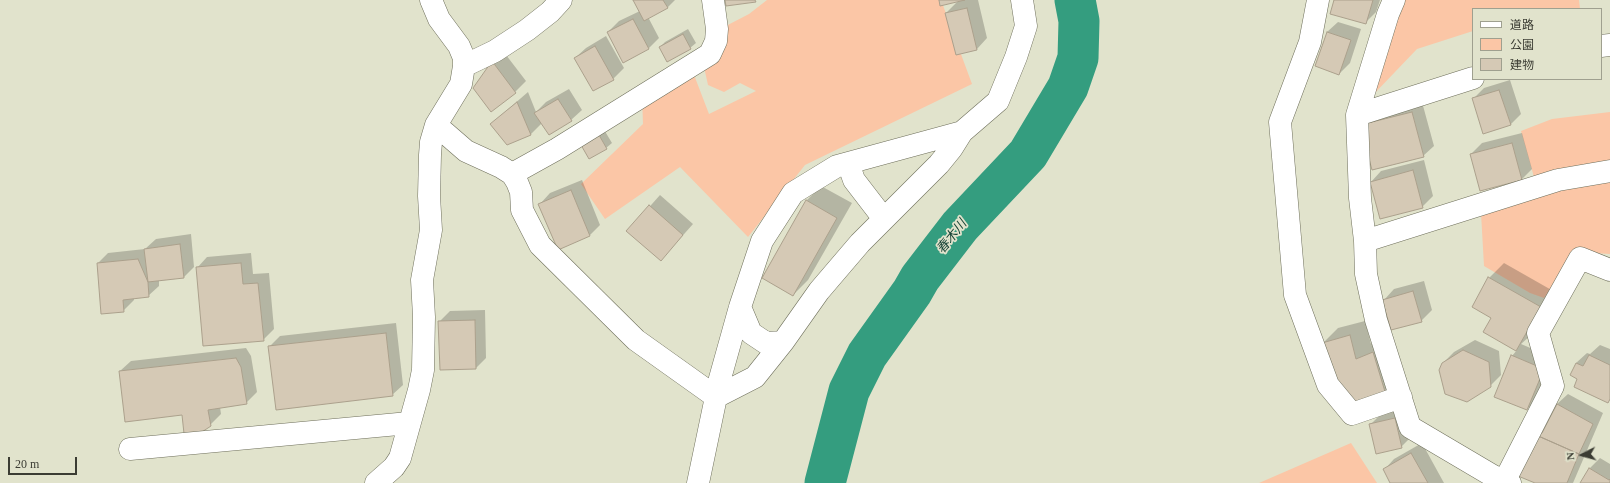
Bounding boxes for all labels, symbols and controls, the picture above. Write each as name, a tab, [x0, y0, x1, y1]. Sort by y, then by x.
legend	[1472, 8, 1602, 80]
text: 道路	[1510, 18, 1534, 32]
text: 公園	[1510, 38, 1534, 52]
text: 建物	[1510, 58, 1534, 72]
water label: 春木川	[934, 217, 970, 257]
north arrow	[1562, 435, 1602, 475]
scale bar	[10, 449, 79, 475]
text: N	[1564, 452, 1576, 461]
text: 20 m	[15, 457, 39, 471]

